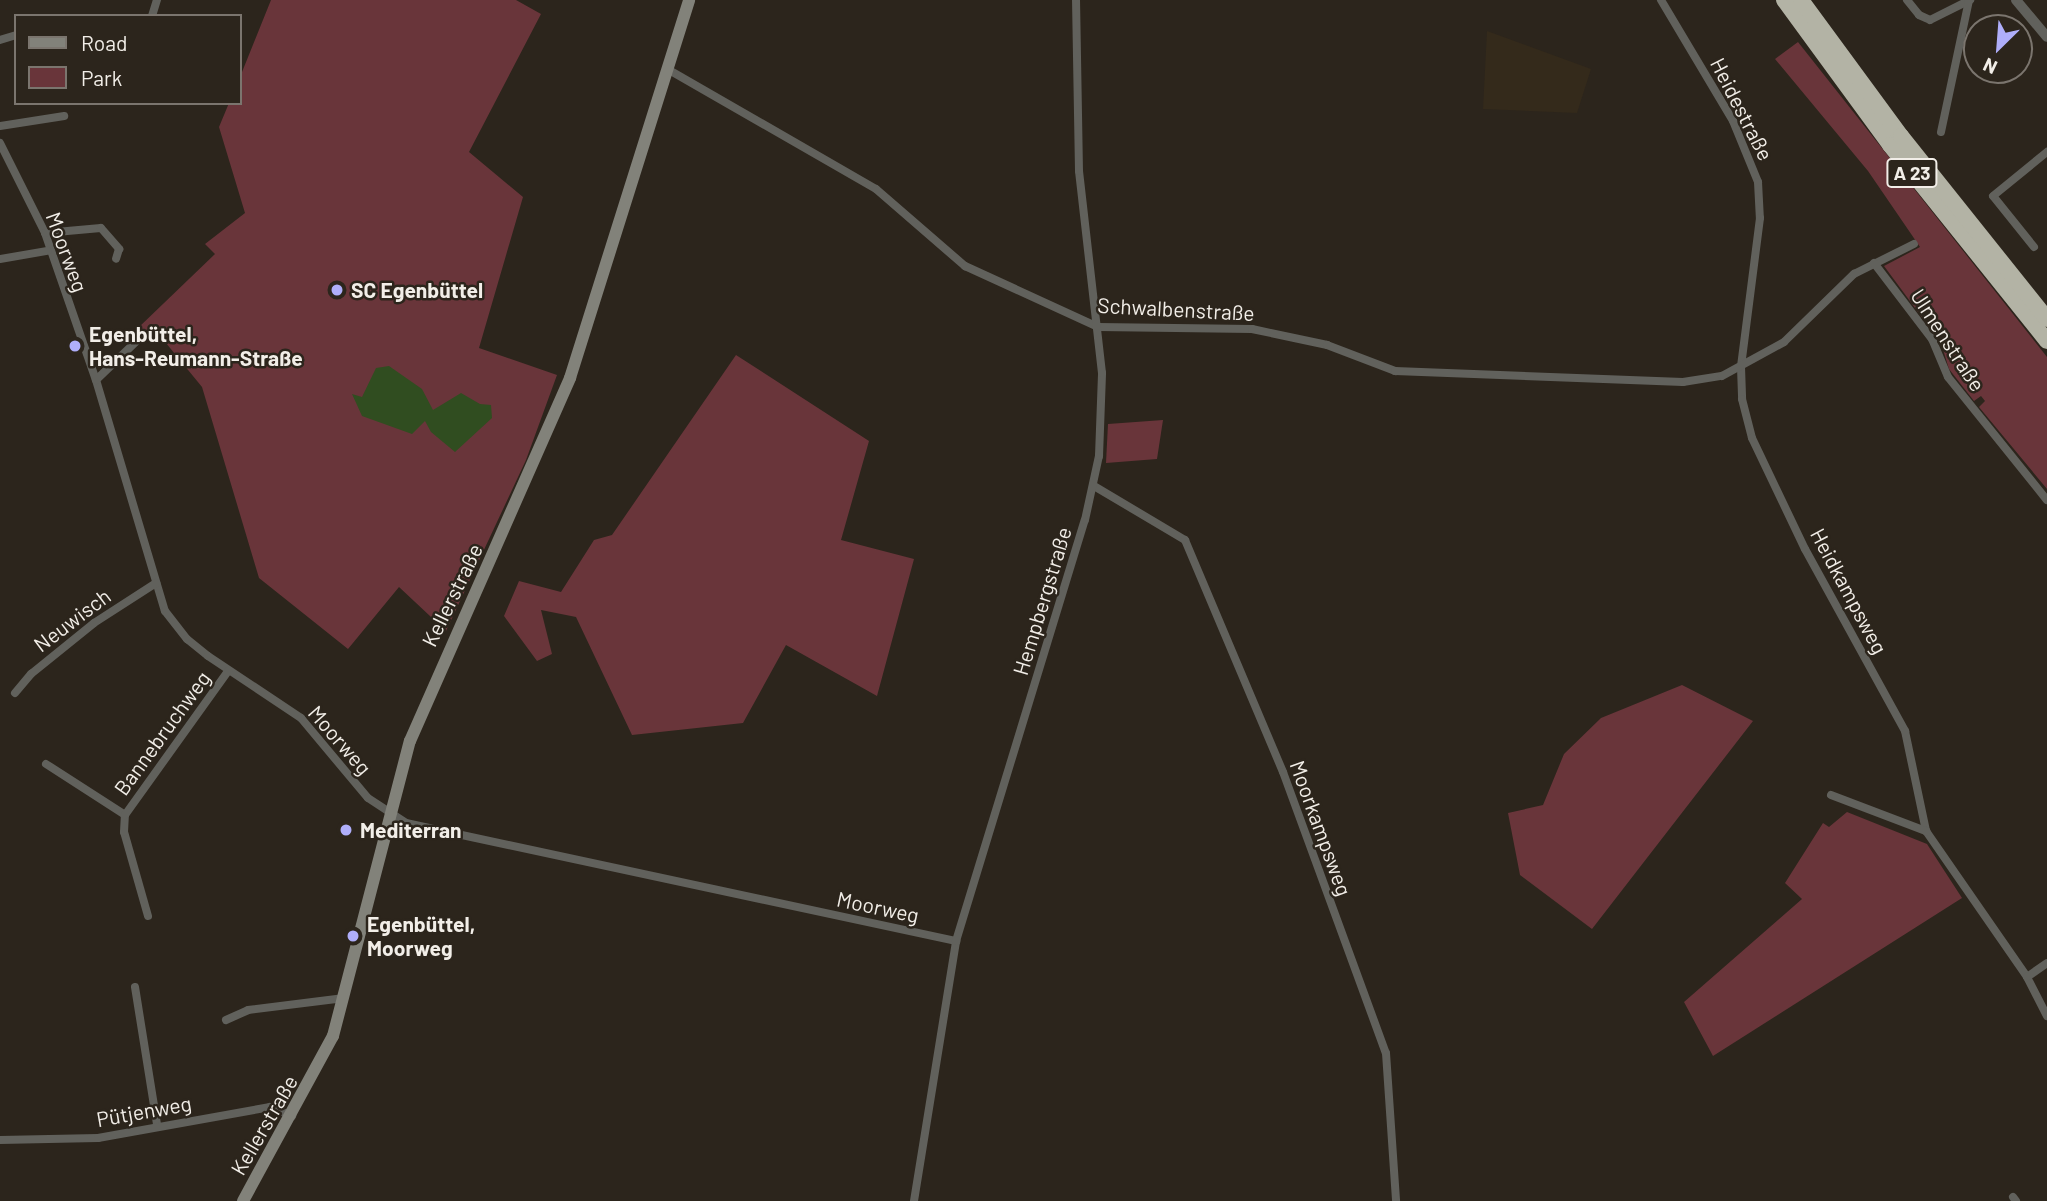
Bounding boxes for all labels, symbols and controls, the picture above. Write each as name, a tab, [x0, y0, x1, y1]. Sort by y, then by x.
legend	[14, 14, 242, 105]
north arrow	[1963, 14, 2033, 84]
text: Road	[81, 30, 127, 55]
street label: Heidestraße	[1705, 54, 1779, 164]
text: N	[1979, 54, 2000, 80]
text: Park	[81, 65, 122, 90]
road number: A 23	[1886, 158, 1938, 188]
street label: Moorweg	[41, 209, 93, 295]
place label: SC Egenbüttel	[351, 277, 483, 303]
marker: SC Egenbüttel	[329, 282, 345, 298]
street label: Ulmenstraße	[1906, 284, 1990, 396]
street label: Schwalbenstraße	[1097, 292, 1255, 326]
place label: Egenbüttel, Hans-Reumann-Straße	[89, 321, 303, 371]
marker: Egenbüttel, Hans-Reumann-Straße	[67, 338, 83, 354]
street label: Hempbergstraße	[1007, 524, 1077, 678]
street label: Heidkampsweg	[1805, 524, 1893, 658]
street label: Kellerstraße	[416, 540, 488, 650]
street label: Neuwisch	[29, 583, 115, 657]
street label: Bannebruchweg	[109, 666, 215, 800]
street label: Moorweg	[303, 700, 377, 780]
street label: Moorkampsweg	[1285, 757, 1357, 899]
place label: Mediterran	[360, 817, 462, 843]
marker: Mediterran	[338, 822, 354, 838]
street label: Moorweg	[835, 886, 921, 928]
place label: Egenbüttel, Moorweg	[367, 911, 475, 961]
marker: Egenbüttel, Moorweg	[345, 928, 361, 944]
street label: Kellerstraße	[225, 1071, 303, 1179]
street label: Pütjenweg	[95, 1090, 193, 1132]

